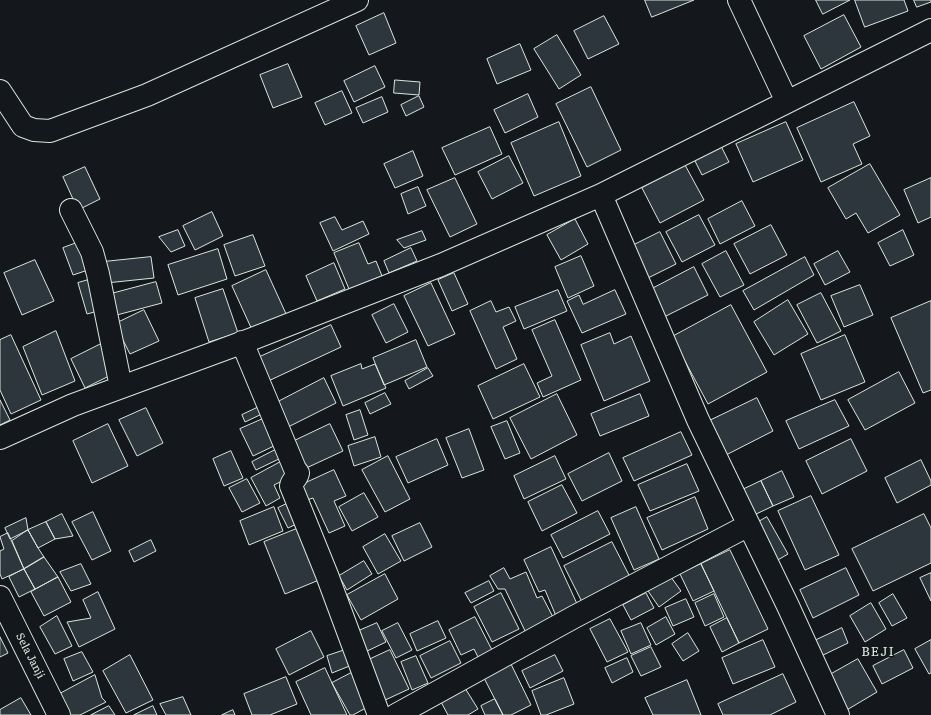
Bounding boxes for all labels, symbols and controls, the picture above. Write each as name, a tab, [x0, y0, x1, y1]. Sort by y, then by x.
street label: Sela Janji	[13, 631, 47, 681]
district label: BEJI	[861, 644, 895, 660]

